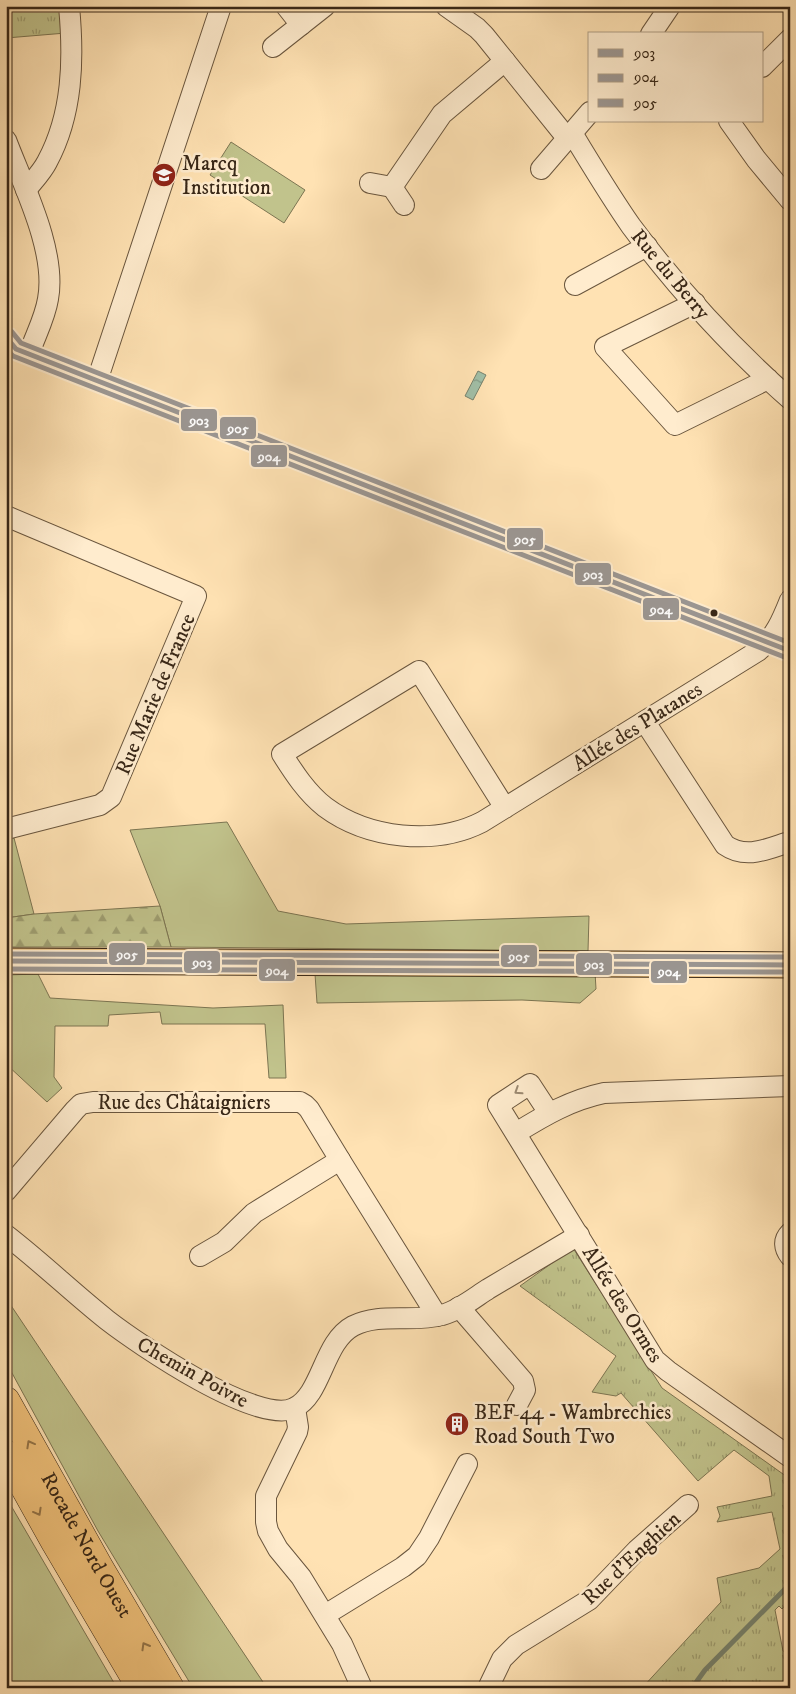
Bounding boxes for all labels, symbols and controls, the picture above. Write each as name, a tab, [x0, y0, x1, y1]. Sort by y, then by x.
legend	[588, 32, 764, 122]
text: 903	[633, 44, 655, 63]
text: 904	[633, 68, 659, 87]
text: 905	[633, 94, 658, 113]
place label: Marcq Institution	[182, 151, 271, 201]
school or university icon: Marcq Institution	[151, 162, 177, 188]
street label: Rue du Berry	[625, 224, 716, 326]
line badge: 903	[180, 408, 218, 432]
text: 903	[188, 412, 209, 430]
line badge: 905	[219, 416, 257, 440]
text: 905	[226, 420, 249, 438]
line badge: 904	[250, 444, 288, 468]
text: 904	[257, 448, 281, 466]
line badge: 905	[506, 527, 544, 551]
text: 905	[513, 531, 536, 549]
line badge: 903	[574, 562, 612, 586]
text: 903	[582, 566, 603, 584]
line badge: 904	[642, 597, 680, 621]
text: 904	[649, 601, 673, 619]
unlabelled marker	[709, 608, 719, 618]
street label: Rue Marie de France	[110, 610, 202, 779]
street label: Allée des Platanes	[568, 677, 707, 777]
line badge: 905	[108, 942, 146, 966]
line badge: 905	[500, 944, 538, 968]
text: 905	[115, 946, 138, 964]
text: 905	[507, 948, 530, 966]
line badge: 903	[183, 950, 221, 974]
line badge: 903	[575, 952, 613, 976]
text: 903	[191, 954, 212, 972]
text: 903	[583, 956, 604, 974]
line badge: 904	[258, 958, 296, 982]
line badge: 904	[650, 960, 688, 984]
text: 904	[265, 962, 289, 980]
text: 904	[657, 963, 681, 981]
one-way arrow	[514, 1085, 523, 1095]
street label: Rue des Châtaigniers	[97, 1090, 271, 1116]
street label: Allée des Ormes	[576, 1241, 668, 1368]
street label: Chemin Poivre	[132, 1332, 253, 1414]
place label: BEF 44 - Wambrechies Road South Two	[474, 1400, 671, 1450]
building icon: BEF 44 - Wambrechies Road South Two	[444, 1411, 470, 1437]
one-way arrow	[26, 1440, 36, 1449]
street label: Rocade Nord Ouest	[35, 1468, 138, 1623]
street label: Rue d'Enghien	[577, 1506, 686, 1611]
one-way arrow	[32, 1507, 42, 1516]
one-way arrow	[141, 1642, 151, 1651]

